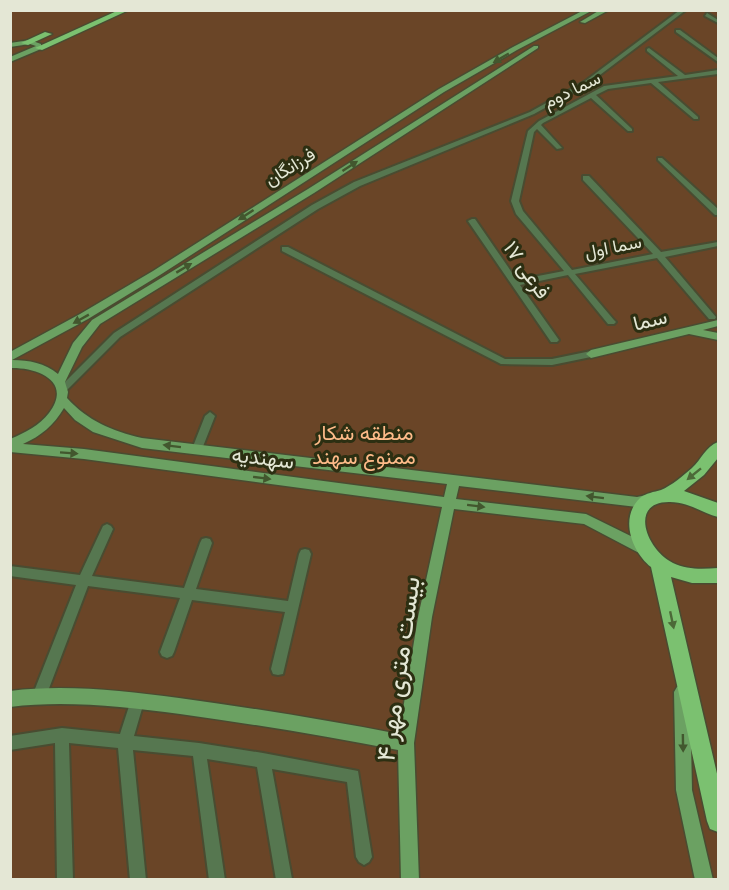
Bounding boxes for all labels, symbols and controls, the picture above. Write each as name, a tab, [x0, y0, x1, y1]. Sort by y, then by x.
one-way arrow	[493, 53, 510, 63]
street label: سما دوم	[539, 66, 605, 114]
street label: فرزانگان	[260, 142, 319, 191]
one-way arrow	[342, 160, 358, 171]
one-way arrow	[238, 209, 254, 220]
street label: سما اول	[582, 230, 643, 263]
street label: فرعی ۱۷	[498, 236, 557, 304]
one-way arrow	[176, 263, 192, 274]
street label: سما	[630, 302, 669, 335]
one-way arrow	[73, 314, 90, 324]
park label: منطقه شکار ممنوع سهند	[312, 419, 416, 471]
street label: سهندیه	[230, 440, 296, 475]
one-way arrow	[162, 441, 181, 451]
one-way arrow	[59, 448, 78, 457]
one-way arrow	[686, 467, 702, 480]
one-way arrow	[253, 473, 272, 483]
one-way arrow	[585, 492, 604, 502]
one-way arrow	[467, 501, 486, 511]
street label: بیست متری مهر ۴	[368, 574, 427, 764]
one-way arrow	[668, 611, 677, 630]
one-way arrow	[678, 733, 687, 752]

